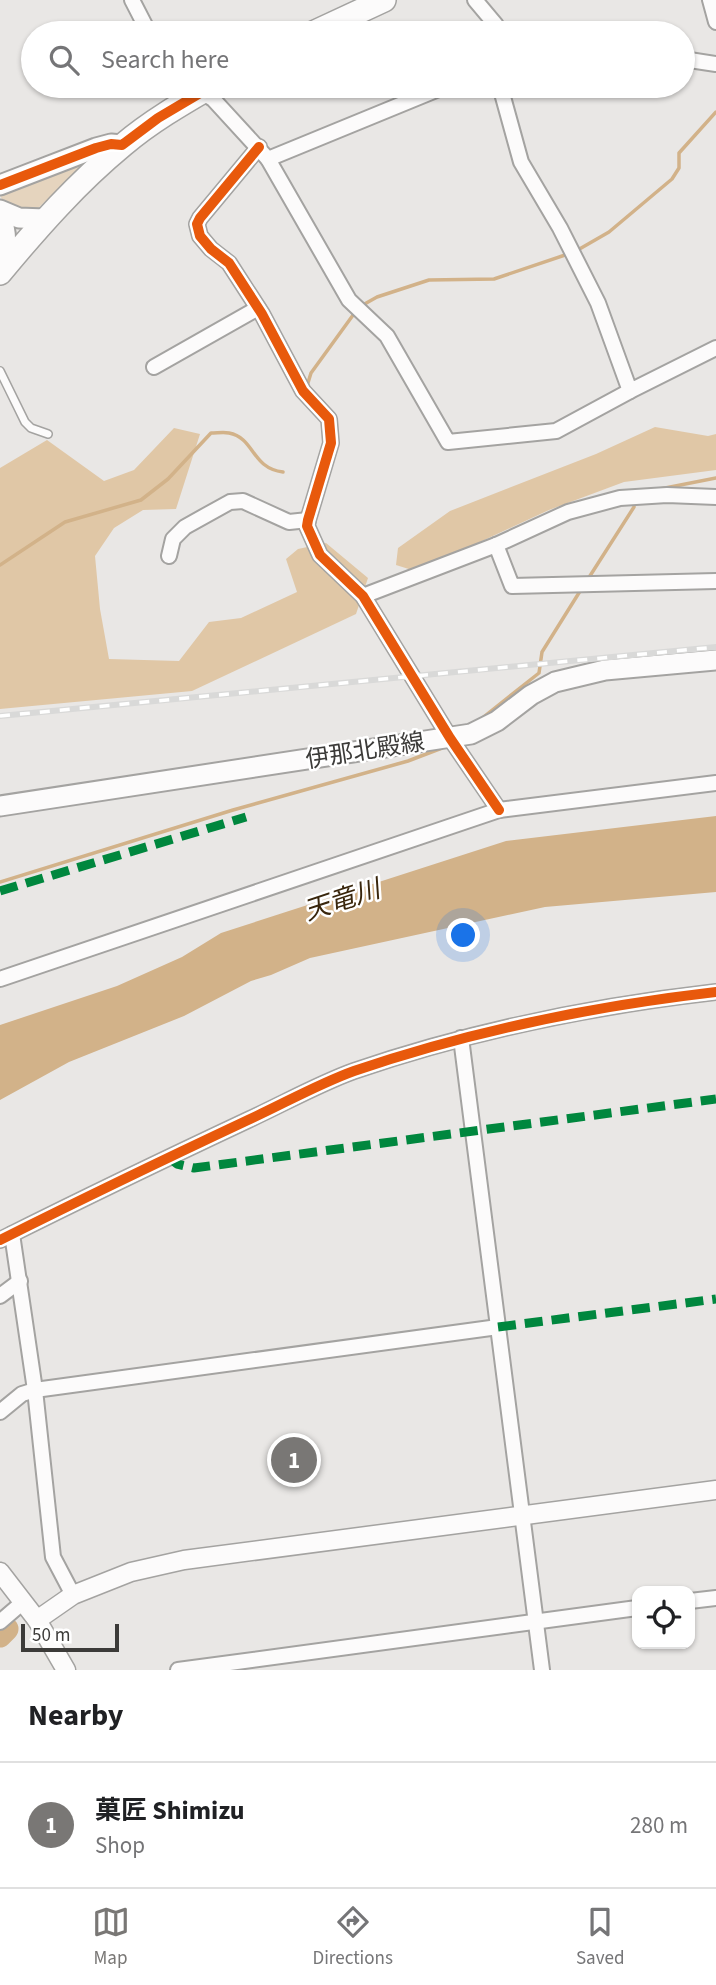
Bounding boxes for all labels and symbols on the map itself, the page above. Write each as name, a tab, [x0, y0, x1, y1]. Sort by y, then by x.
street label: 伊那北殿線	[303, 724, 427, 778]
water label: 天竜川	[299, 869, 388, 930]
your location	[446, 918, 480, 952]
pin: 1	[271, 1434, 317, 1486]
scale bar	[21, 1621, 119, 1653]

